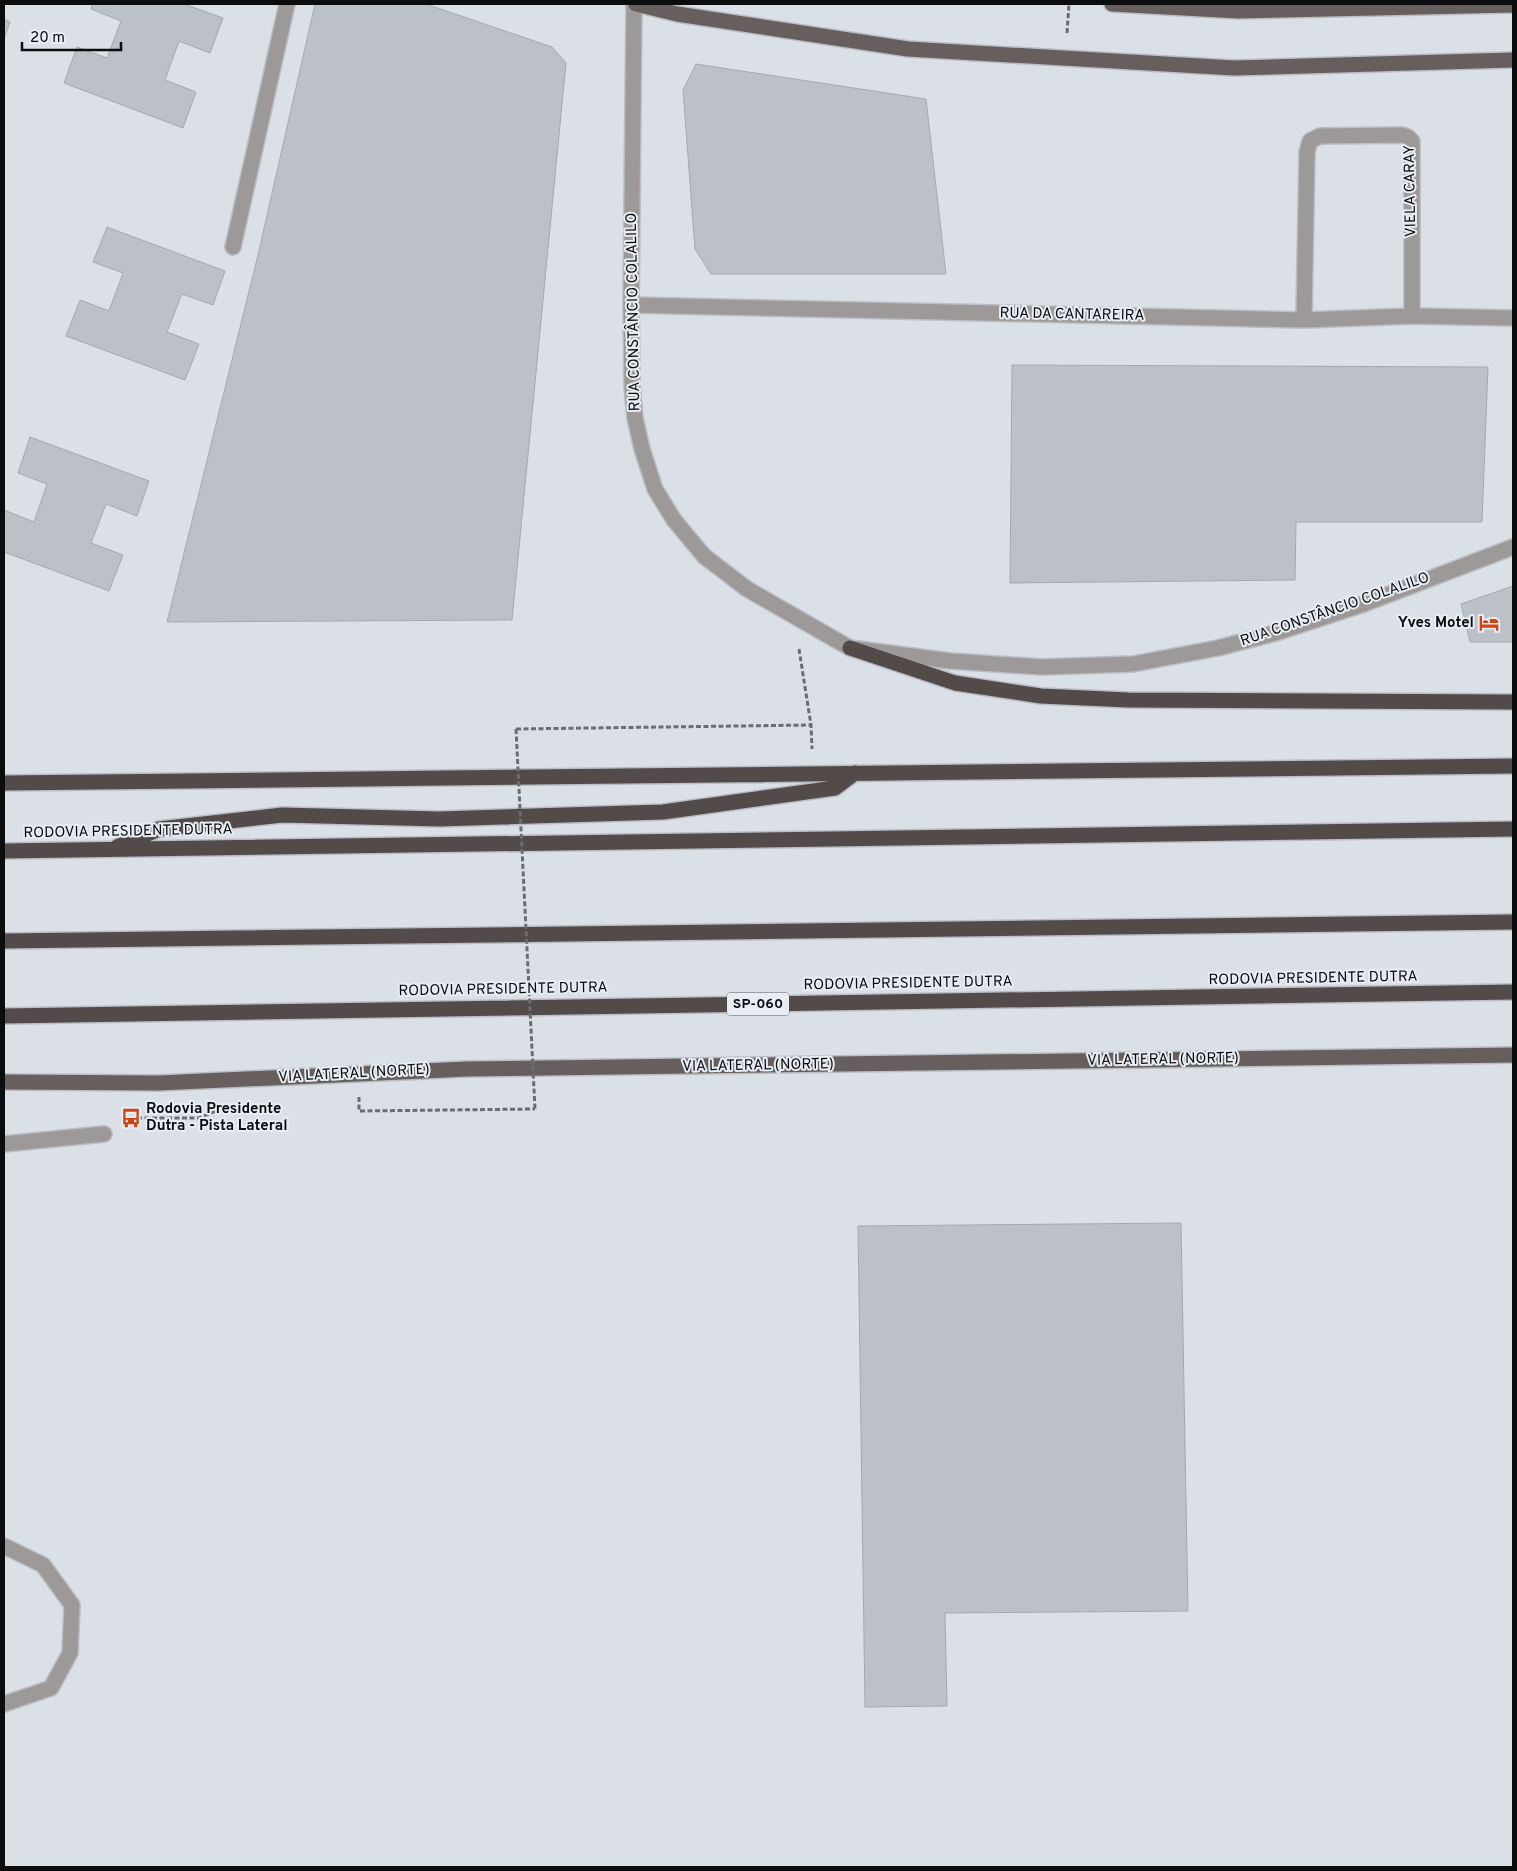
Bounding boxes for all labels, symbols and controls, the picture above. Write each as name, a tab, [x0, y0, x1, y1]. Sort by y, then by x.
scale bar	[22, 20, 121, 52]
text: 20 m	[30, 29, 65, 48]
street label: VIELA CARAY	[1401, 144, 1421, 237]
street label: RUA CONSTÂNCIO COLALILO	[622, 212, 645, 412]
street label: RUA DA CANTAREIRA	[999, 304, 1145, 326]
street label: RUA CONSTÂNCIO COLALILO	[1238, 568, 1432, 651]
hotel icon: Yves Motel	[1478, 612, 1500, 634]
place label: Yves Motel	[1398, 614, 1474, 633]
street label: RODOVIA PRESIDENTE DUTRA	[23, 821, 233, 843]
street label: RODOVIA PRESIDENTE DUTRA	[1208, 968, 1418, 990]
street label: RODOVIA PRESIDENTE DUTRA	[803, 973, 1013, 995]
street label: RODOVIA PRESIDENTE DUTRA	[398, 979, 608, 1001]
road number: SP-060	[727, 992, 789, 1016]
street label: VIA LATERAL (NORTE)	[1087, 1049, 1239, 1071]
street label: VIA LATERAL (NORTE)	[682, 1055, 834, 1077]
street label: VIA LATERAL (NORTE)	[278, 1061, 430, 1087]
place label: Rodovia Presidente Dutra - Pista Lateral	[146, 1100, 288, 1136]
bus stop icon: Rodovia Presidente Dutra - Pista Lateral	[120, 1107, 142, 1129]

